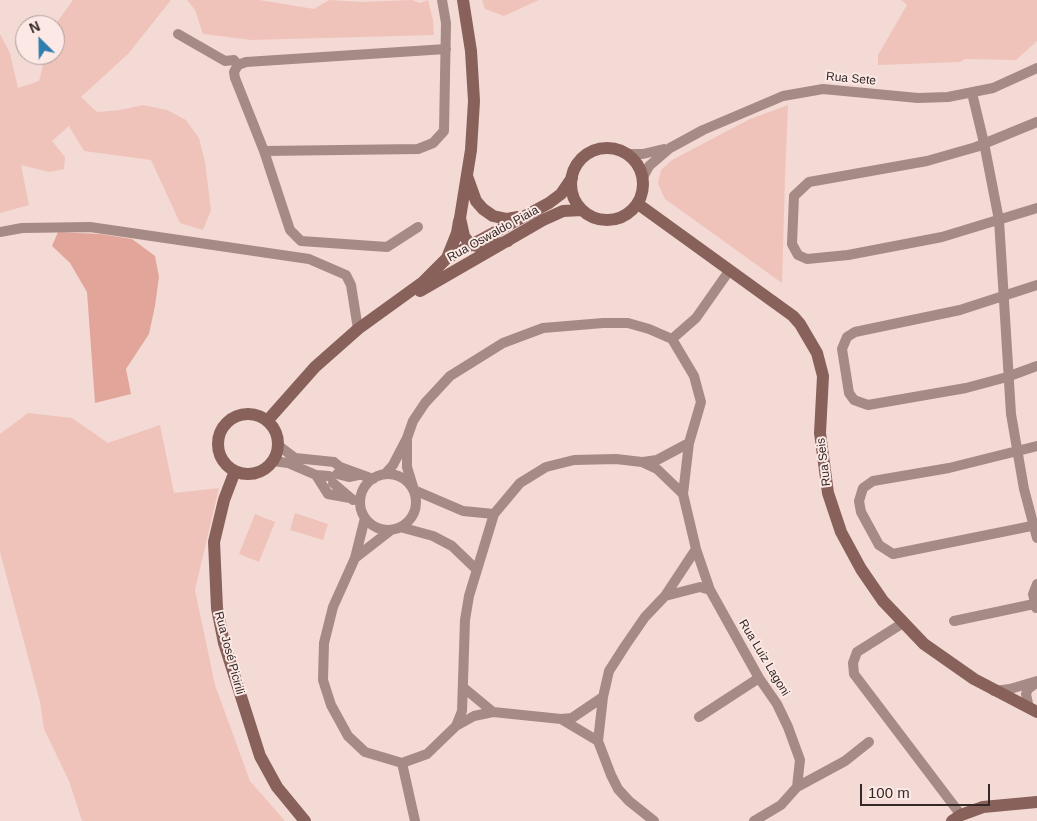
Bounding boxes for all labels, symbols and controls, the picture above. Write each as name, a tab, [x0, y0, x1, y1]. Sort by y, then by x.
north arrow	[15, 15, 65, 65]
text: N	[27, 18, 42, 36]
street label: Rua Sete	[825, 70, 877, 88]
street label: Rua Oswaldo Piaia	[445, 203, 541, 265]
street label: Rua Seis	[814, 437, 834, 487]
street label: Rua José Picirili	[211, 610, 247, 696]
street label: Rua Luiz Lagoni	[735, 617, 793, 699]
scale bar	[862, 774, 992, 806]
text: 100 m	[868, 784, 910, 801]

